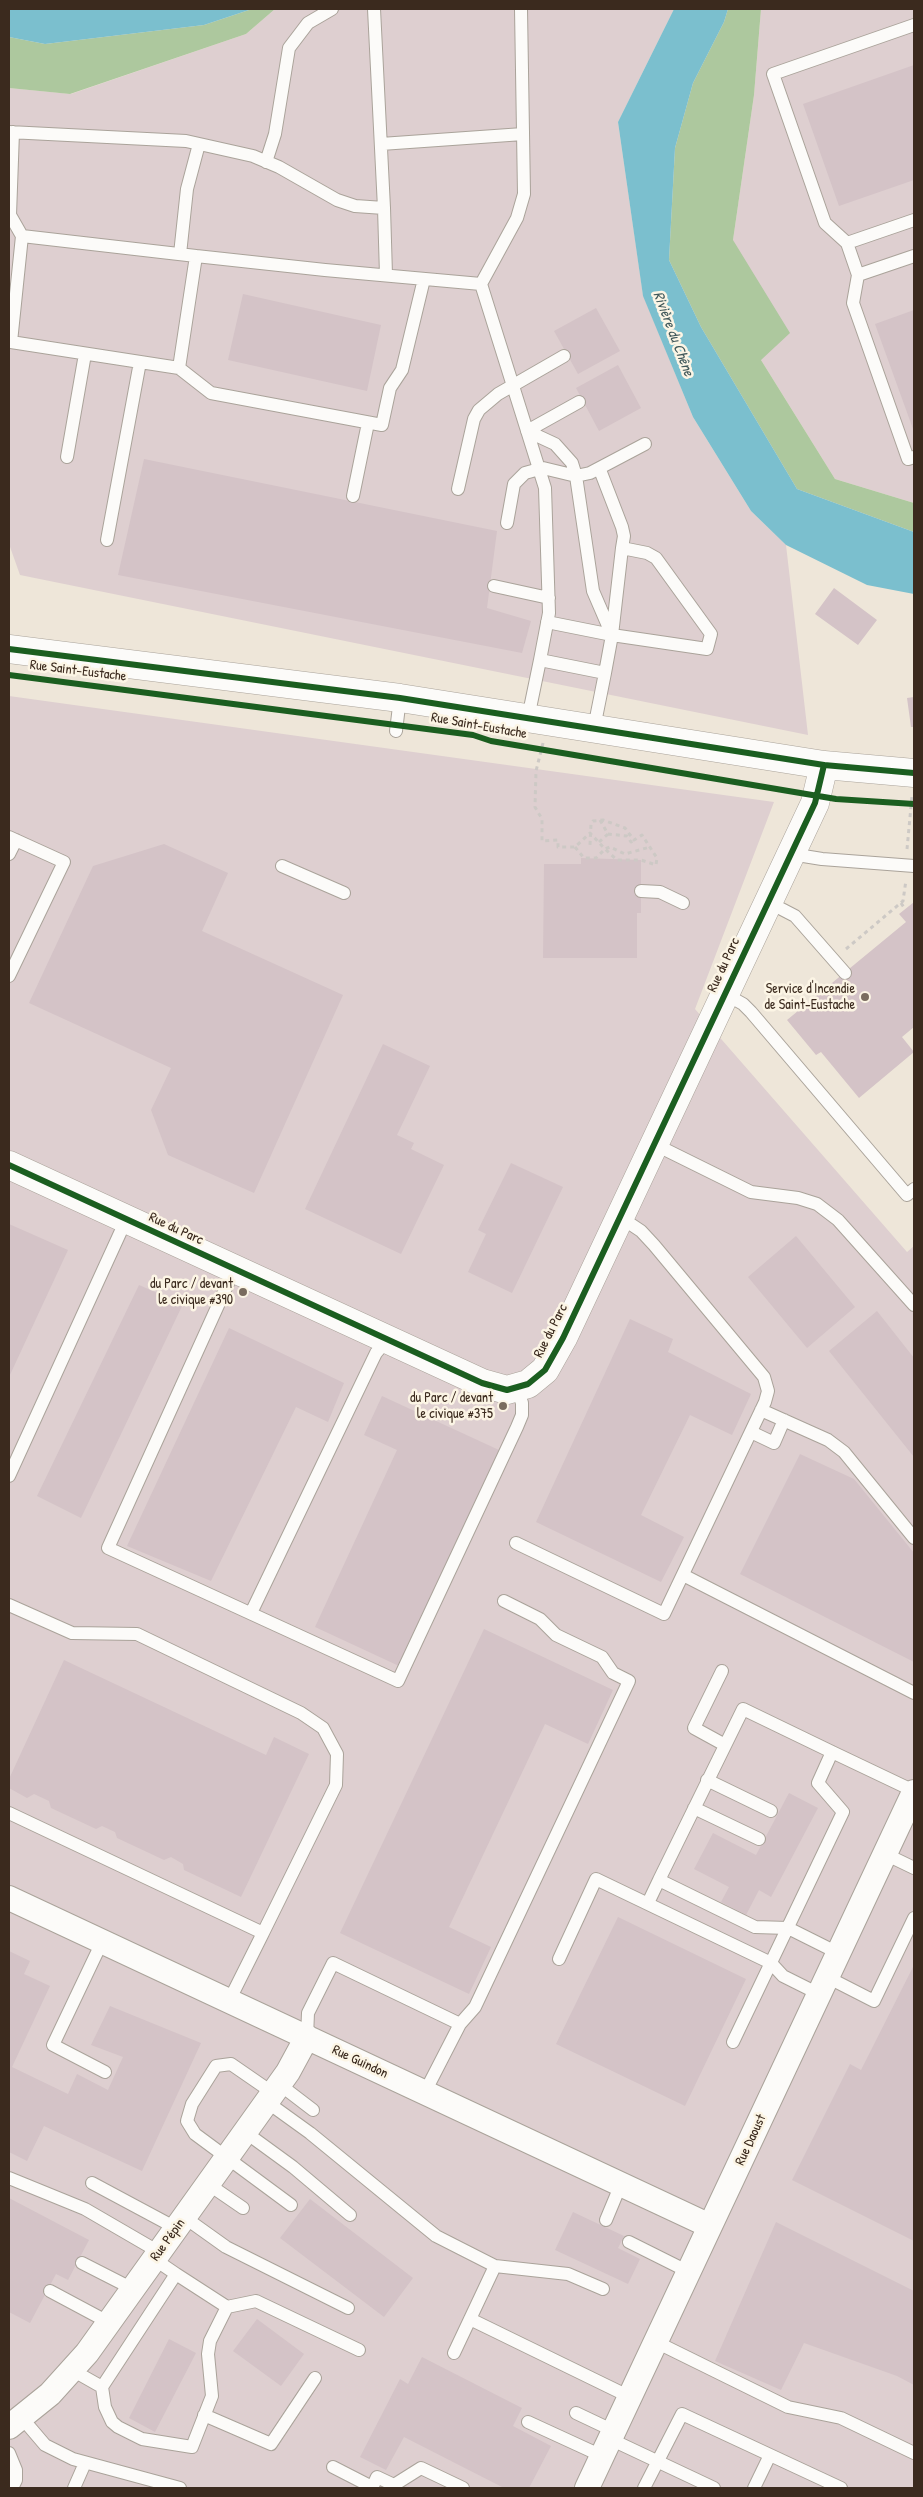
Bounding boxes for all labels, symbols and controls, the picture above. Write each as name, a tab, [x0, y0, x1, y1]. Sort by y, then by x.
water label: Rivière du Chêne	[649, 289, 697, 379]
street label: Rue Saint-Eustache	[29, 657, 127, 685]
street label: Rue Saint-Eustache	[430, 709, 528, 743]
street label: Rue du Parc	[704, 935, 744, 995]
place label: Service d'Incendie de Saint-Eustache	[765, 981, 855, 1014]
marker: Service d'Incendie de Saint-Eustache	[859, 991, 871, 1003]
street label: Rue du Parc	[146, 1209, 206, 1249]
place label: du Parc / devant le civique #390	[150, 1276, 233, 1308]
marker: du Parc / devant le civique #390	[237, 1286, 249, 1298]
street label: Rue du Parc	[530, 1301, 572, 1361]
place label: du Parc / devant le civique #375	[410, 1390, 493, 1422]
marker: du Parc / devant le civique #375	[497, 1400, 509, 1412]
street label: Rue Guindon	[329, 2042, 391, 2082]
street label: Rue Daoust	[732, 2112, 770, 2168]
street label: Rue Pépin	[147, 2215, 189, 2265]

